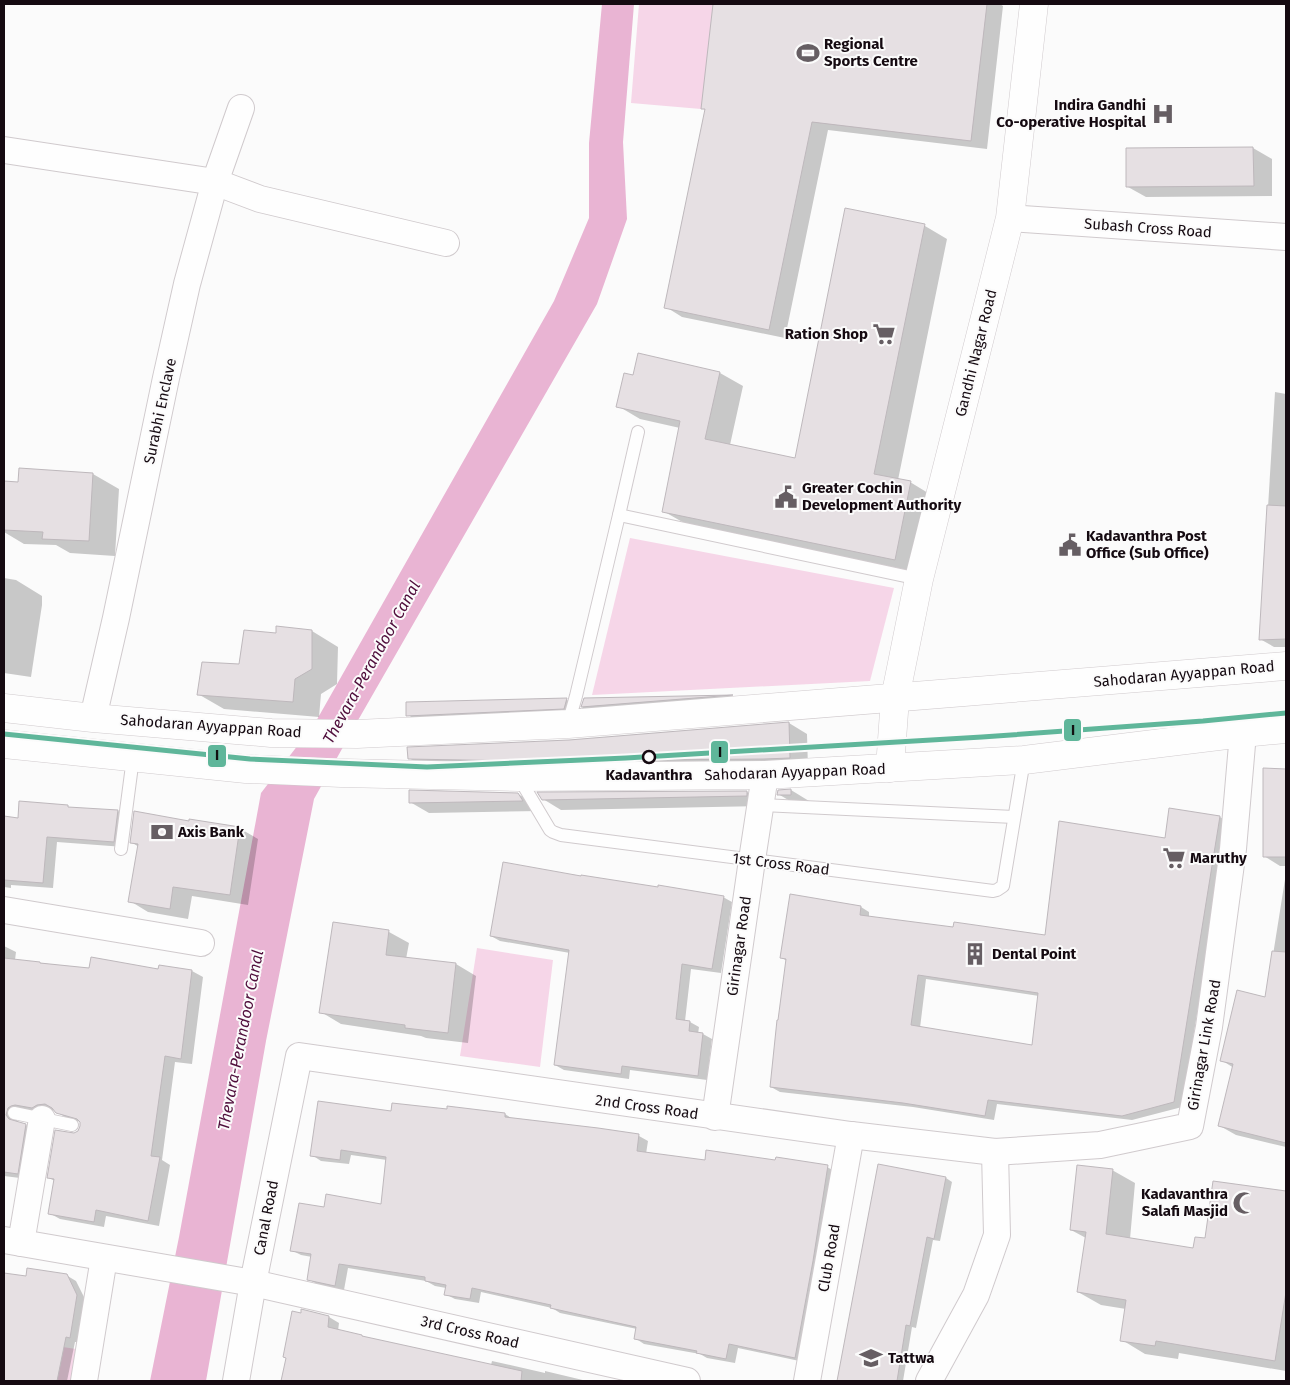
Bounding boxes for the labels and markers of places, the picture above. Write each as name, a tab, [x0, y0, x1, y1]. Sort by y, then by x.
place label: Regional Sports Centre	[824, 35, 918, 70]
sports icon: Regional Sports Centre	[795, 40, 821, 66]
place label: Indira Gandhi Co-operative Hospital	[996, 96, 1147, 131]
hospital icon: Indira Gandhi Co-operative Hospital	[1150, 101, 1176, 127]
supermarket icon: Ration Shop	[871, 321, 897, 347]
place label: Ration Shop	[785, 325, 868, 343]
place label: Greater Cochin Development Authority	[802, 479, 961, 514]
public building icon: Greater Cochin Development Authority	[773, 484, 799, 510]
place label: Kadavanthra Post Office (Sub Office)	[1086, 527, 1209, 562]
public building icon: Kadavanthra Post Office (Sub Office)	[1057, 532, 1083, 558]
marker: Kadavanthra	[642, 750, 656, 764]
place label: Kadavanthra	[606, 766, 692, 784]
bank icon: Axis Bank	[149, 819, 175, 845]
place label: Axis Bank	[177, 823, 245, 841]
supermarket icon: Maruthy	[1161, 845, 1187, 871]
place label: Maruthy	[1190, 849, 1247, 867]
building icon: Dental Point	[962, 941, 988, 967]
place label: Dental Point	[992, 945, 1077, 963]
place label: Kadavanthra Salafi Masjid	[1141, 1185, 1228, 1220]
mosque icon: Kadavanthra Salafi Masjid	[1231, 1190, 1257, 1216]
school or university icon: Tattwa	[858, 1345, 884, 1371]
place label: Tattwa	[888, 1349, 934, 1367]

